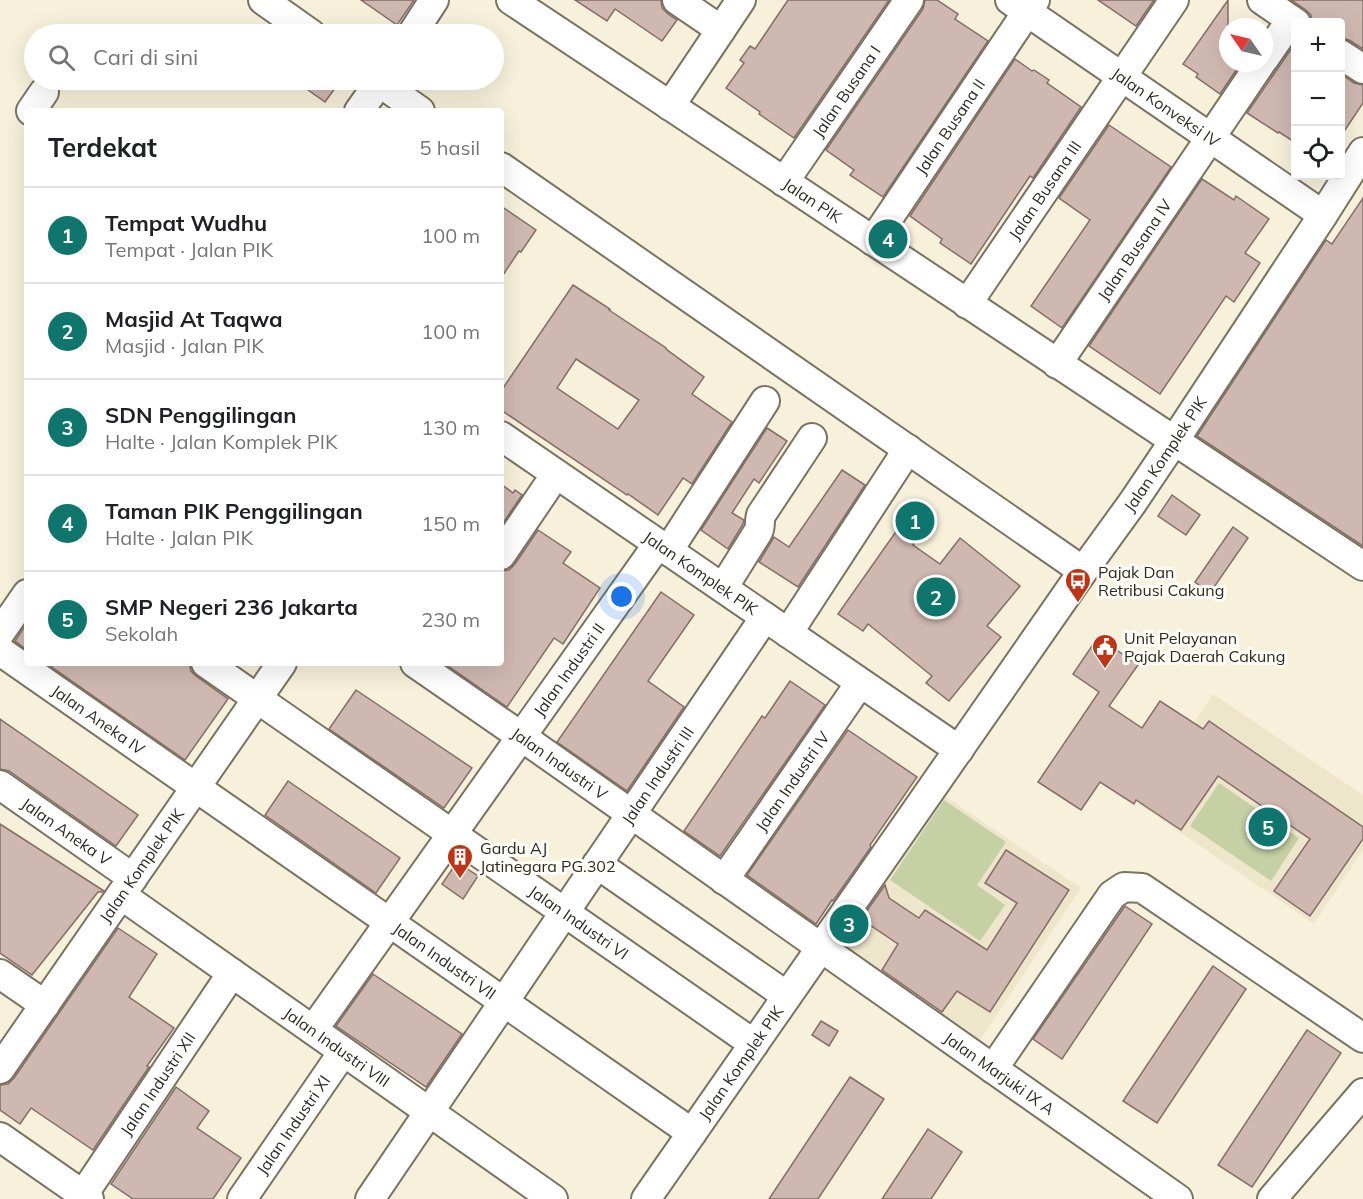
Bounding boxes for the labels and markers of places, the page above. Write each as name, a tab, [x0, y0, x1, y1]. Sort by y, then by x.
pin: 4	[868, 216, 908, 262]
pin: 1	[896, 498, 934, 544]
place label: Pajak Dan Retribusi Cakung	[1098, 562, 1224, 600]
bus stop icon: Pajak Dan Retribusi Cakung	[1063, 566, 1093, 604]
pin: 2	[916, 574, 956, 620]
place label: Unit Pelayanan Pajak Daerah Cakung	[1124, 628, 1285, 666]
public building icon: Unit Pelayanan Pajak Daerah Cakung	[1090, 632, 1120, 670]
pin: 5	[1248, 804, 1288, 850]
place label: Gardu AJ Jatinegara PG.302	[480, 838, 616, 876]
building icon: Gardu AJ Jatinegara PG.302	[445, 842, 475, 880]
pin: 3	[830, 902, 868, 946]

